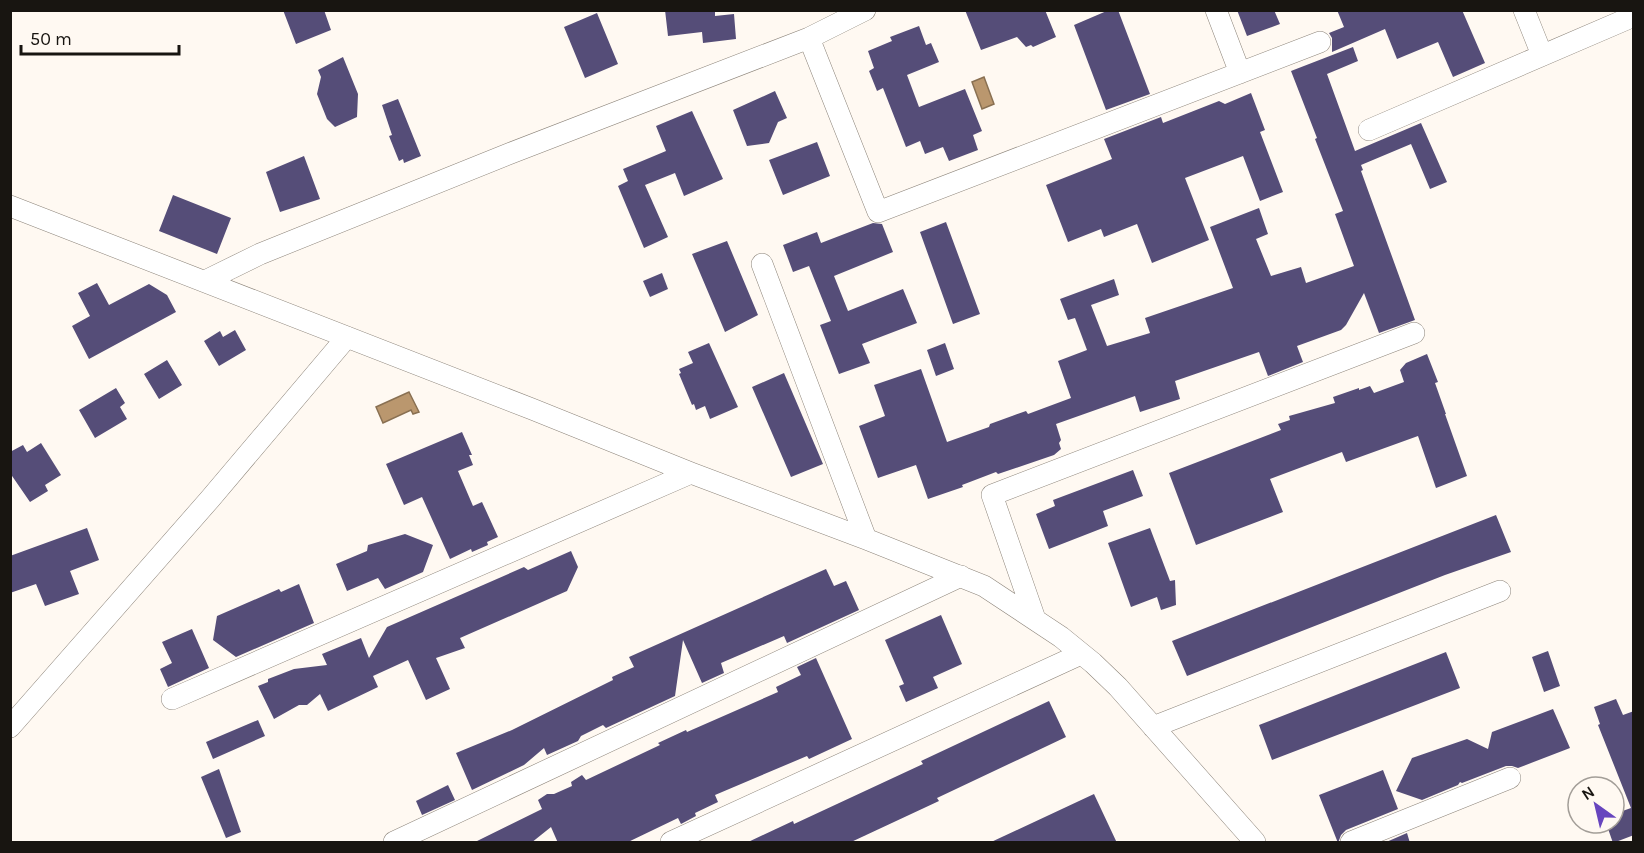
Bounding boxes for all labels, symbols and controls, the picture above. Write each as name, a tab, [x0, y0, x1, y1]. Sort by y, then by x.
scale bar	[21, 18, 178, 56]
text: 50 m	[30, 28, 72, 50]
north arrow	[1566, 775, 1626, 835]
text: N	[1578, 782, 1598, 804]

